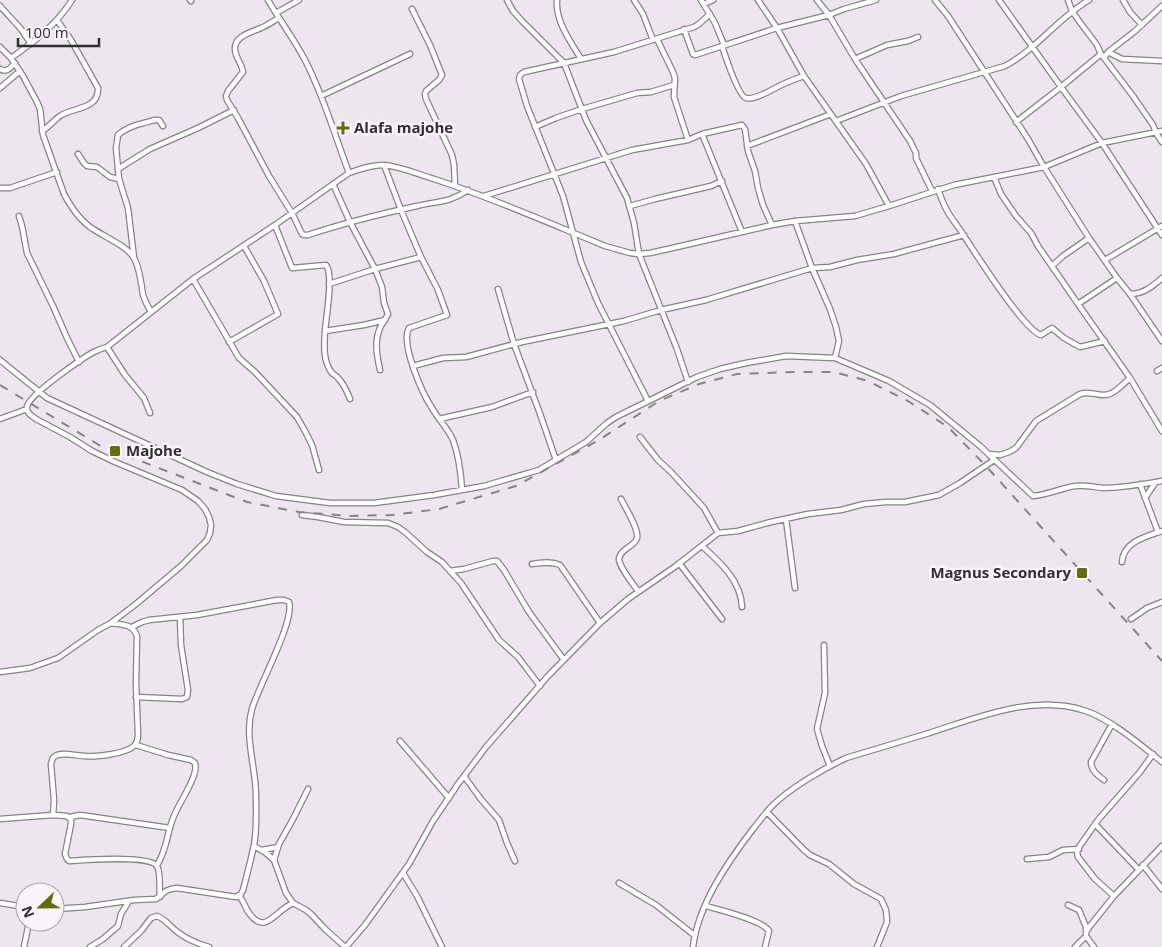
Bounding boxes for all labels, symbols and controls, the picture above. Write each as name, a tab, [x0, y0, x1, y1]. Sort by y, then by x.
scale bar	[18, 15, 99, 47]
text: 100 m	[25, 22, 69, 42]
place label: Alafa majohe	[354, 117, 453, 137]
marker: Alafa majohe	[336, 121, 350, 135]
place label: Majohe	[126, 440, 182, 460]
marker: Majohe	[108, 444, 122, 458]
place label: Magnus Secondary	[930, 562, 1071, 582]
marker: Magnus Secondary	[1075, 566, 1089, 580]
north arrow	[15, 882, 65, 932]
text: N	[17, 903, 38, 921]

